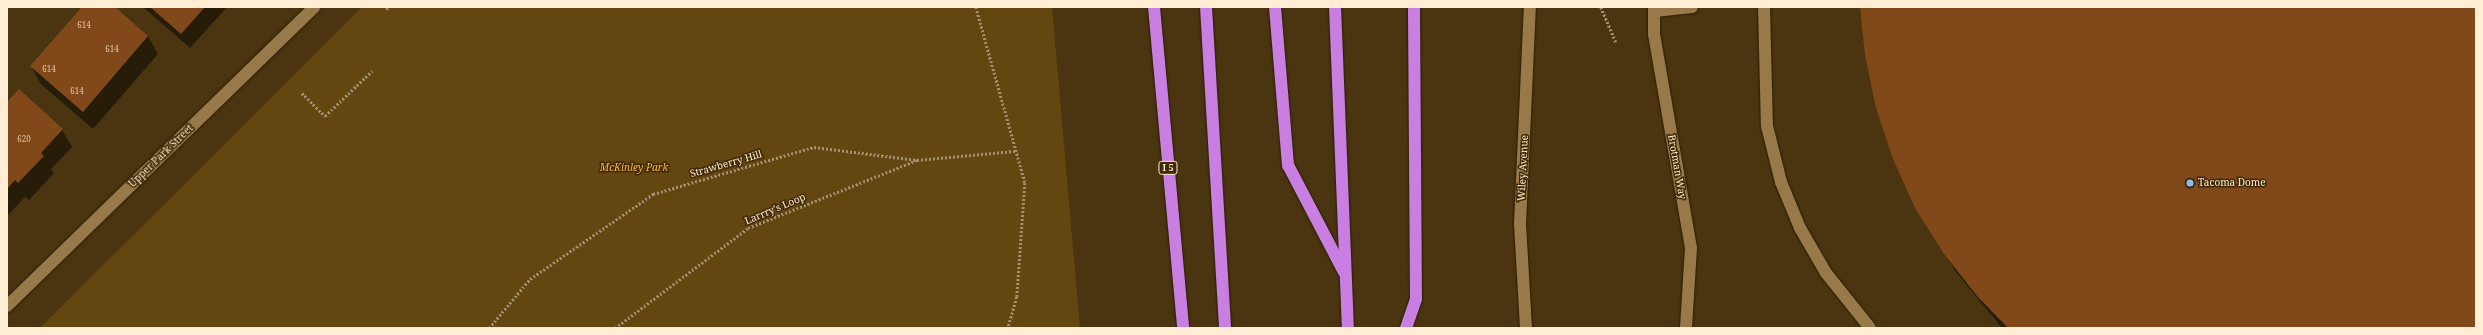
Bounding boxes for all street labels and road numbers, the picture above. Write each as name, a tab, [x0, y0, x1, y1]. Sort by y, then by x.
street label: Upper Park Street	[126, 122, 196, 190]
street label: Brotman Way	[1665, 134, 1689, 200]
street label: Wiley Avenue	[1515, 135, 1531, 201]
street label: Strawberry Hill	[689, 148, 763, 180]
road number: I 5	[1158, 161, 1178, 175]
street label: Larrry's Loop	[743, 191, 807, 227]

